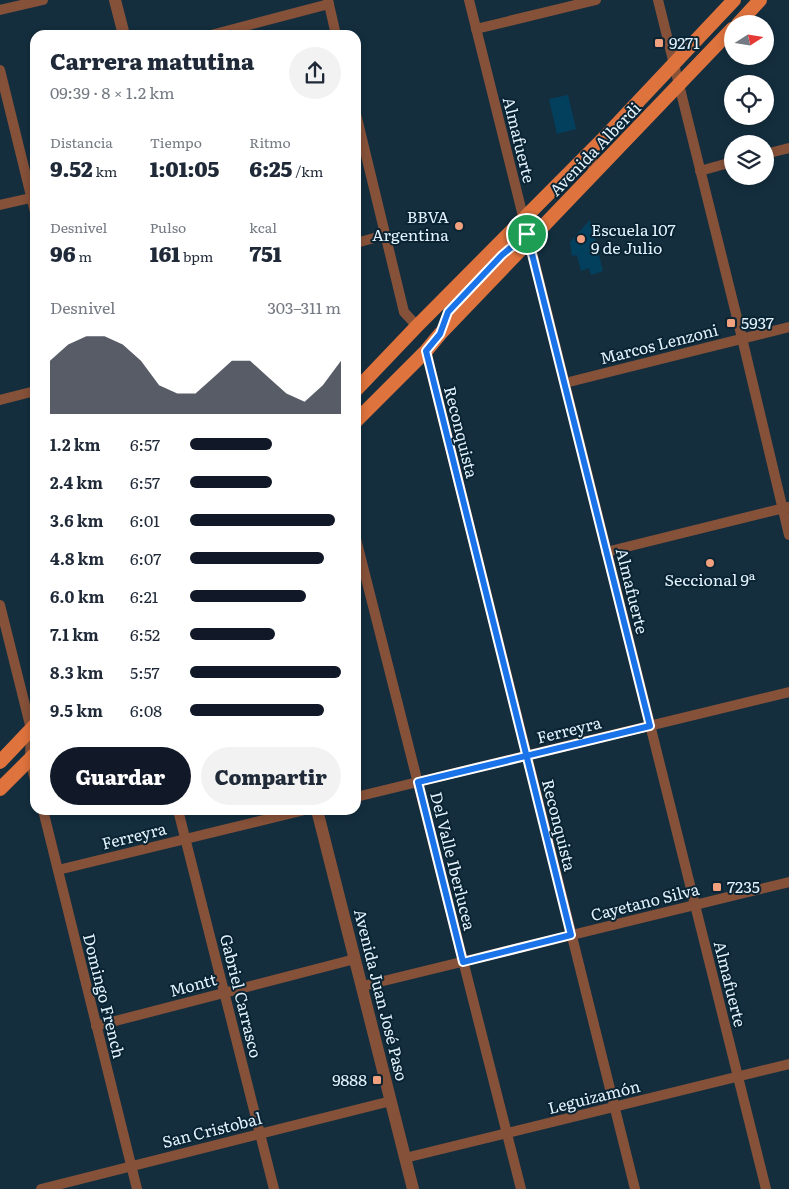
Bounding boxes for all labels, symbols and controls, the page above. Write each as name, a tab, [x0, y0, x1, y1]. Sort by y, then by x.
north arrow	[724, 15, 774, 65]
map controls	[724, 15, 774, 185]
place label: 9271	[669, 30, 700, 54]
marker: 9271	[653, 37, 665, 49]
text: Carrera matutina	[50, 44, 254, 77]
button: share	[289, 47, 341, 99]
button: locate	[724, 75, 774, 125]
text: 09:39 · 8 × 1.2 km	[50, 80, 174, 104]
street label: Almafuerte	[498, 94, 542, 185]
street label: Avenida Alberdi	[543, 96, 645, 201]
text: Distancia	[50, 132, 113, 152]
text: Tiempo	[150, 132, 202, 152]
text: Ritmo	[249, 132, 291, 152]
button: layers	[724, 135, 774, 185]
text: 9.52	[50, 152, 93, 183]
text: 1:01:05	[150, 152, 219, 183]
text: 6:25	[249, 152, 292, 183]
text: km	[93, 161, 117, 181]
text: /km	[292, 161, 323, 181]
place label: BBVA Argentina	[372, 204, 449, 246]
pin	[506, 213, 548, 255]
text: Desnivel	[50, 217, 107, 237]
text: Pulso	[150, 217, 186, 237]
text: kcal	[249, 217, 277, 237]
place label: Escuela 107 9 de Julio	[591, 217, 676, 259]
marker: BBVA Argentina	[453, 220, 465, 232]
icon: arrive	[513, 220, 541, 248]
marker: Escuela 107 9 de Julio	[575, 233, 587, 245]
text: 96	[50, 237, 76, 268]
text: 161	[150, 237, 180, 268]
text: 751	[249, 237, 282, 268]
text: m	[76, 246, 92, 266]
text: bpm	[180, 246, 213, 266]
text: Desnivel	[50, 295, 115, 319]
text: 303–311 m	[267, 295, 341, 319]
place label: 5937	[741, 310, 774, 334]
street label: Marcos Lenzoni	[597, 317, 720, 369]
marker: 5937	[725, 317, 737, 329]
street label: Reconquista	[439, 383, 485, 481]
text: 1.2 km	[50, 432, 100, 456]
text: 6:57	[130, 432, 160, 456]
text: 2.4 km	[50, 470, 103, 494]
text: 6:57	[130, 470, 160, 494]
text: 3.6 km	[50, 508, 103, 532]
text: 6:01	[130, 508, 160, 532]
street label: Almafuerte	[611, 545, 655, 636]
text: 4.8 km	[50, 546, 104, 570]
text: 6:07	[130, 546, 161, 570]
marker: Seccional 9ª	[704, 557, 716, 569]
place label: Seccional 9ª	[664, 567, 756, 591]
text: 6.0 km	[50, 584, 104, 608]
text: 6:21	[130, 584, 158, 608]
text: 7.1 km	[50, 622, 99, 646]
text: 6:52	[130, 622, 160, 646]
text: 8.3 km	[50, 660, 103, 684]
text: 5:57	[130, 660, 160, 684]
text: 9.5 km	[50, 698, 103, 722]
text: 6:08	[130, 698, 162, 722]
street label: Ferreyra	[534, 709, 604, 749]
button: Guardar	[50, 747, 191, 805]
button: Compartir	[201, 747, 341, 805]
street label: Reconquista	[537, 776, 583, 874]
street label: Del Valle Iberlucea	[425, 789, 483, 933]
street label: Ferreyra	[99, 815, 169, 855]
place label: 7235	[727, 874, 760, 898]
street label: Cayetano Silva	[588, 876, 702, 926]
marker: 7235	[711, 881, 723, 893]
street label: Avenida Juan José Paso	[349, 906, 415, 1083]
street label: Domingo French	[78, 931, 132, 1061]
street label: Gabriel Carrasco	[215, 931, 269, 1060]
street label: Almafuerte	[709, 938, 753, 1029]
street label: Montt	[166, 966, 220, 1002]
place label: 9888	[332, 1067, 367, 1091]
street label: Leguizamón	[545, 1073, 643, 1119]
marker: 9888	[371, 1074, 383, 1086]
street label: San Cristobal	[159, 1105, 264, 1153]

